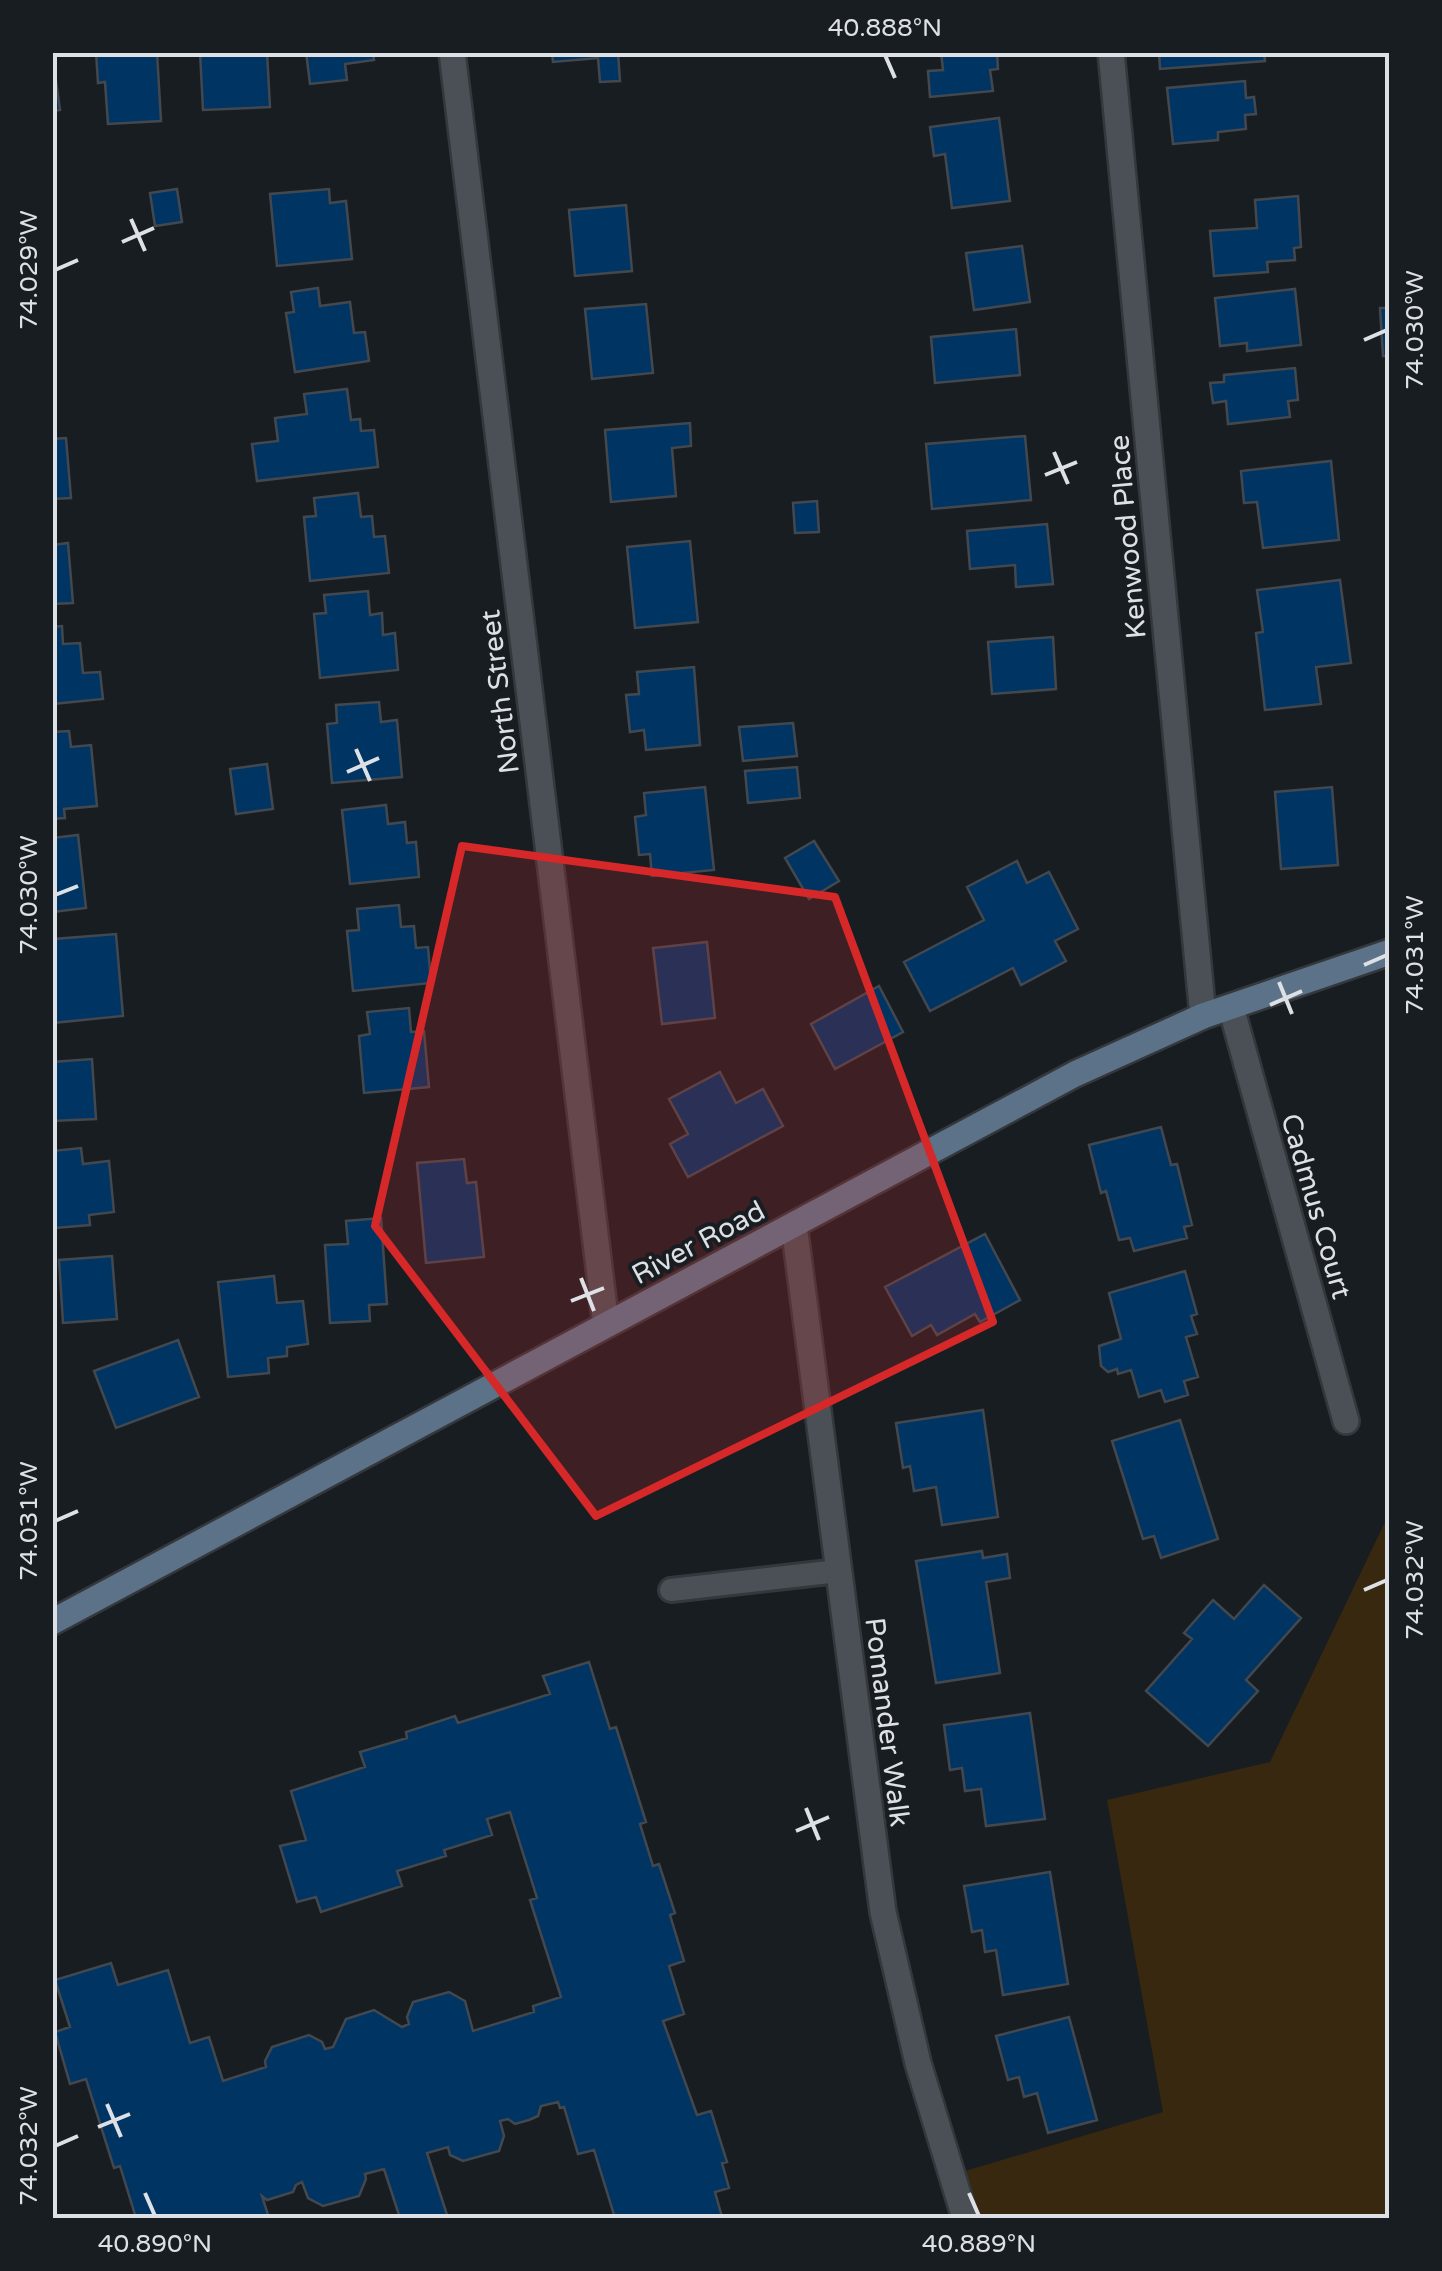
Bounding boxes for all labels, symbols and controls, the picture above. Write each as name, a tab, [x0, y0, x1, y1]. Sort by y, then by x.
text: 40.888°N	[828, 13, 942, 43]
text: 74.029°W	[14, 210, 44, 330]
text: 74.030°W	[1400, 270, 1430, 390]
street label: Kenwood Place	[1102, 434, 1154, 640]
street label: North Street	[473, 608, 527, 776]
text: 74.030°W	[14, 835, 44, 955]
text: 74.031°W	[1400, 895, 1430, 1015]
street label: Cadmus Court	[1273, 1110, 1359, 1303]
street label: River Road	[626, 1194, 771, 1292]
text: 74.031°W	[14, 1461, 44, 1581]
text: 74.032°W	[1400, 1520, 1430, 1640]
street label: Pomander Walk	[857, 1616, 917, 1829]
text: 74.032°W	[14, 2086, 44, 2206]
text: 40.890°N	[98, 2229, 212, 2259]
text: 40.889°N	[922, 2229, 1036, 2259]

